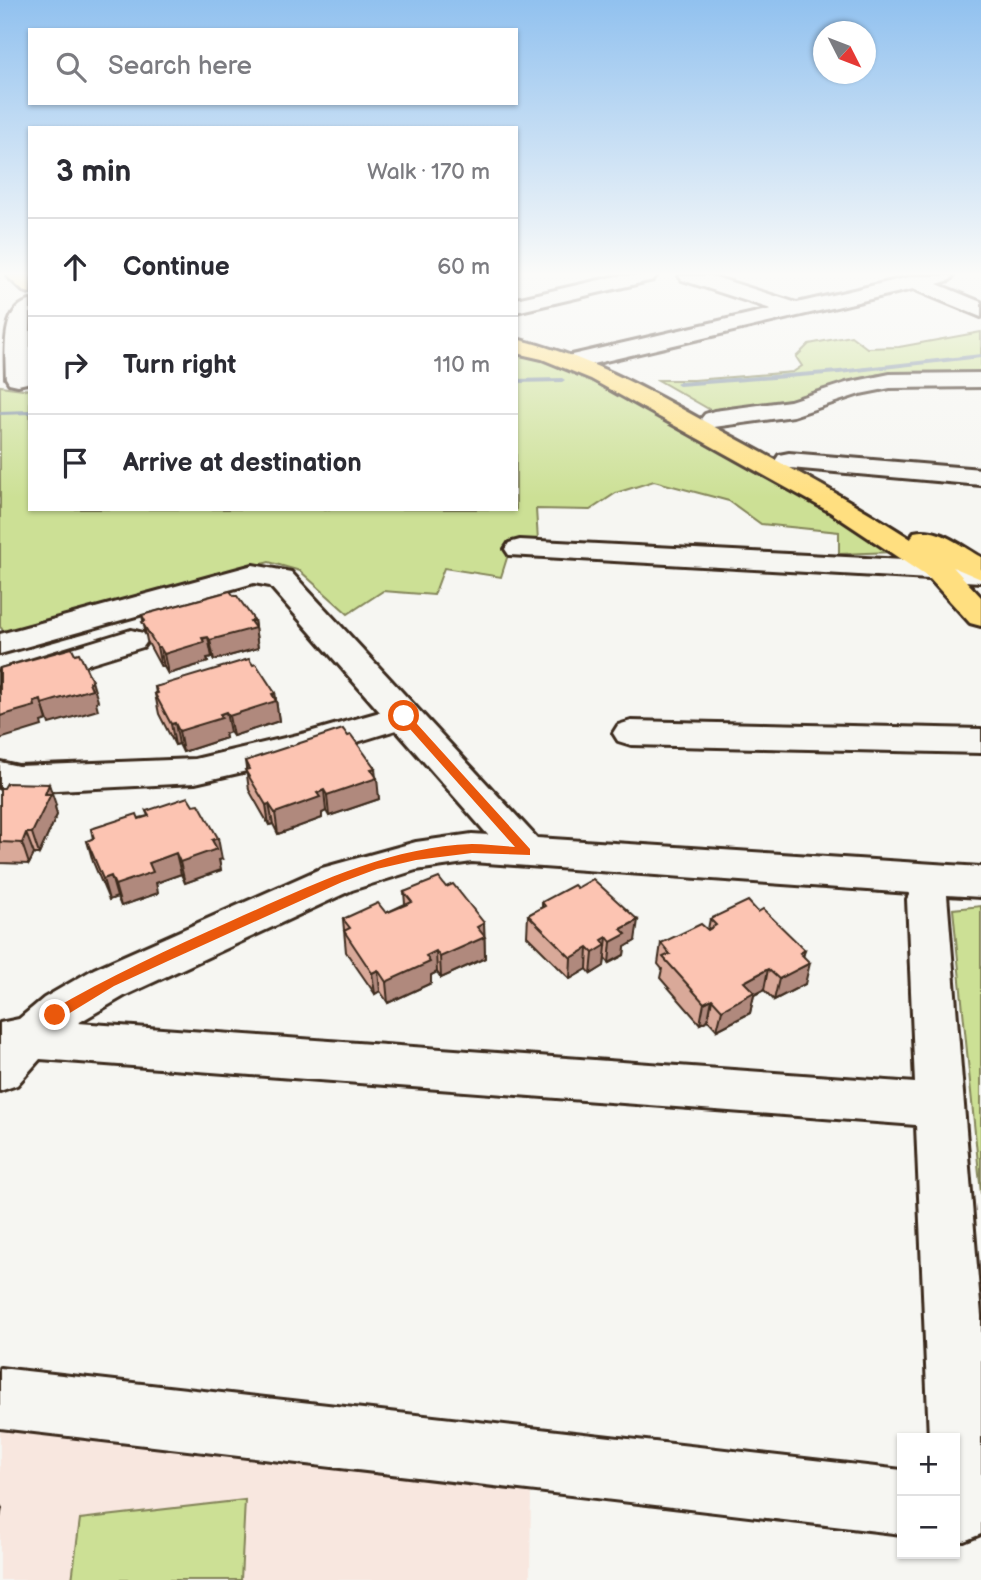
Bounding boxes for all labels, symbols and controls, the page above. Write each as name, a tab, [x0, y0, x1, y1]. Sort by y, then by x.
north arrow	[813, 21, 876, 84]
search box	[28, 28, 518, 105]
icon: search	[52, 48, 90, 86]
text: Search here	[108, 51, 252, 82]
text: 3 min	[56, 154, 131, 190]
text: Walk · 170 m	[367, 158, 490, 186]
icon: ahead	[56, 248, 94, 286]
text: Continue	[123, 252, 230, 283]
text: 60 m	[437, 253, 490, 281]
icon: right	[56, 346, 94, 384]
text: Turn right	[123, 350, 236, 381]
text: 110 m	[433, 351, 490, 379]
icon: arrive	[56, 444, 94, 482]
text: Arrive at destination	[123, 448, 362, 479]
route start	[388, 700, 419, 731]
route end	[39, 999, 70, 1030]
map controls	[897, 1433, 960, 1559]
button: +	[897, 1433, 960, 1496]
button: −	[897, 1496, 960, 1559]

